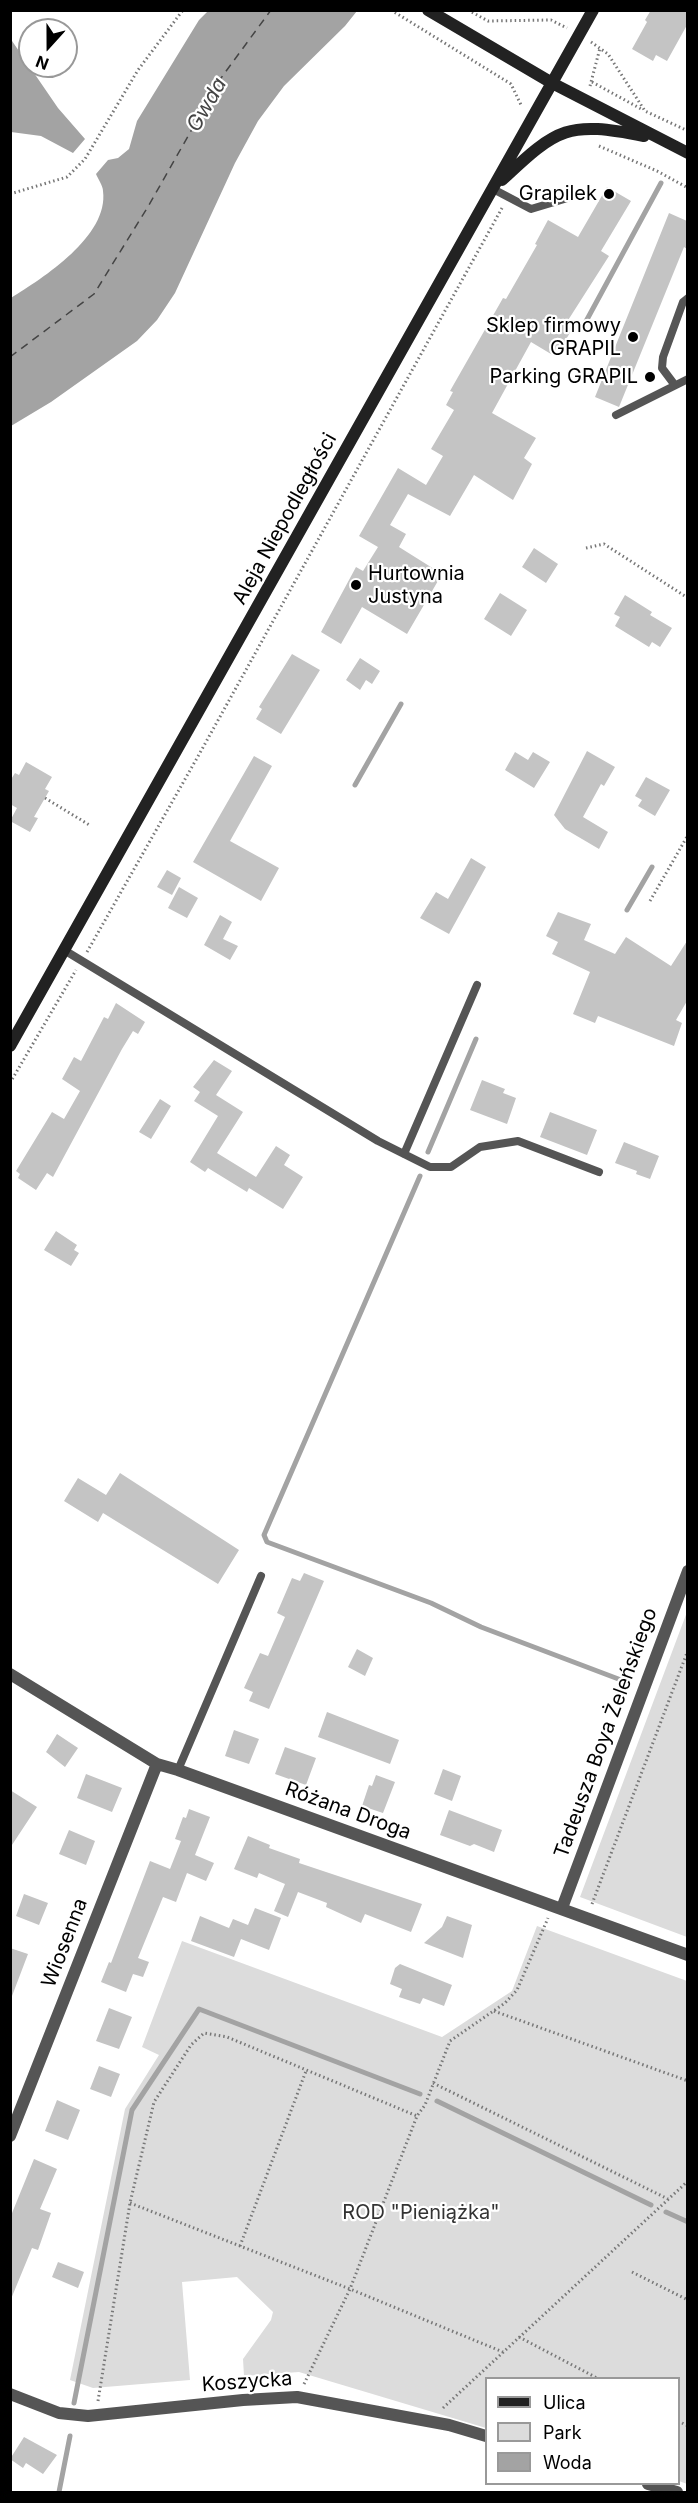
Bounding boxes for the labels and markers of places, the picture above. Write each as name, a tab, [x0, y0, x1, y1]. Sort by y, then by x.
place label: Grapilek	[519, 182, 597, 206]
marker: Grapilek	[602, 187, 616, 201]
place label: Sklep firmowy GRAPIL	[486, 314, 621, 361]
marker: Sklep firmowy GRAPIL	[626, 330, 640, 344]
place label: Parking GRAPIL	[490, 365, 638, 389]
marker: Parking GRAPIL	[643, 370, 657, 384]
place label: Hurtownia Justyna	[368, 562, 465, 609]
marker: Hurtownia Justyna	[349, 578, 363, 592]

